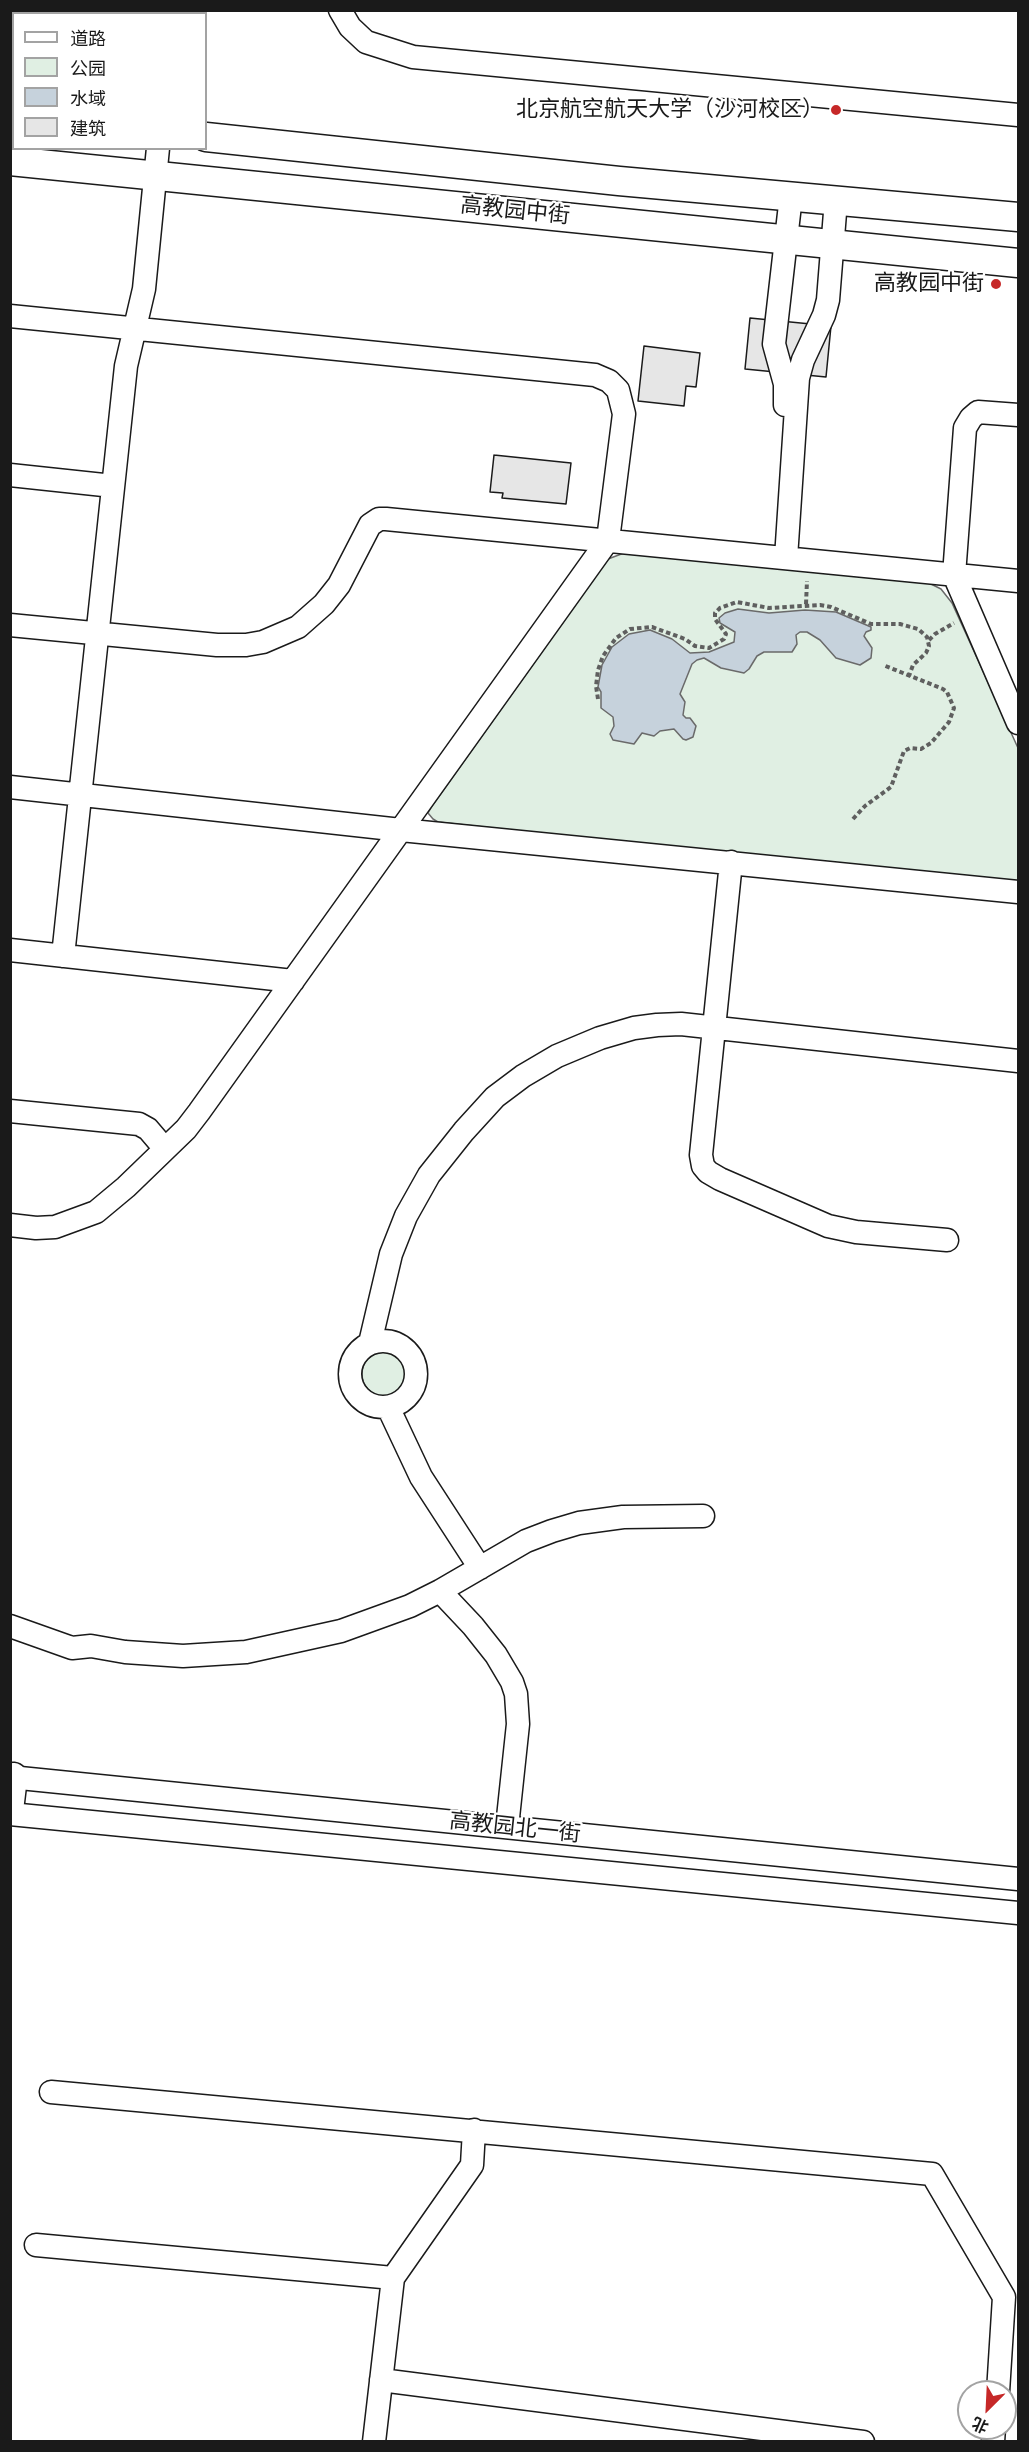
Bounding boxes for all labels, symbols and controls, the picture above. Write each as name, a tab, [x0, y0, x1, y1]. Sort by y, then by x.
legend	[12, 12, 207, 150]
text: 道路	[70, 28, 106, 50]
text: 公园	[70, 58, 106, 80]
text: 水域	[70, 88, 106, 110]
place label: 北京航空航天大学（沙河校区）	[516, 97, 824, 123]
marker: 北京航空航天大学（沙河校区）	[829, 103, 843, 117]
text: 建筑	[70, 118, 106, 140]
street label: 高教园中街	[459, 192, 571, 230]
place label: 高教园中街	[874, 271, 984, 297]
marker: 高教园中街	[989, 277, 1003, 291]
street label: 高教园北一街	[448, 1808, 582, 1848]
north arrow	[957, 2380, 1017, 2440]
text: 北	[969, 2413, 991, 2437]

